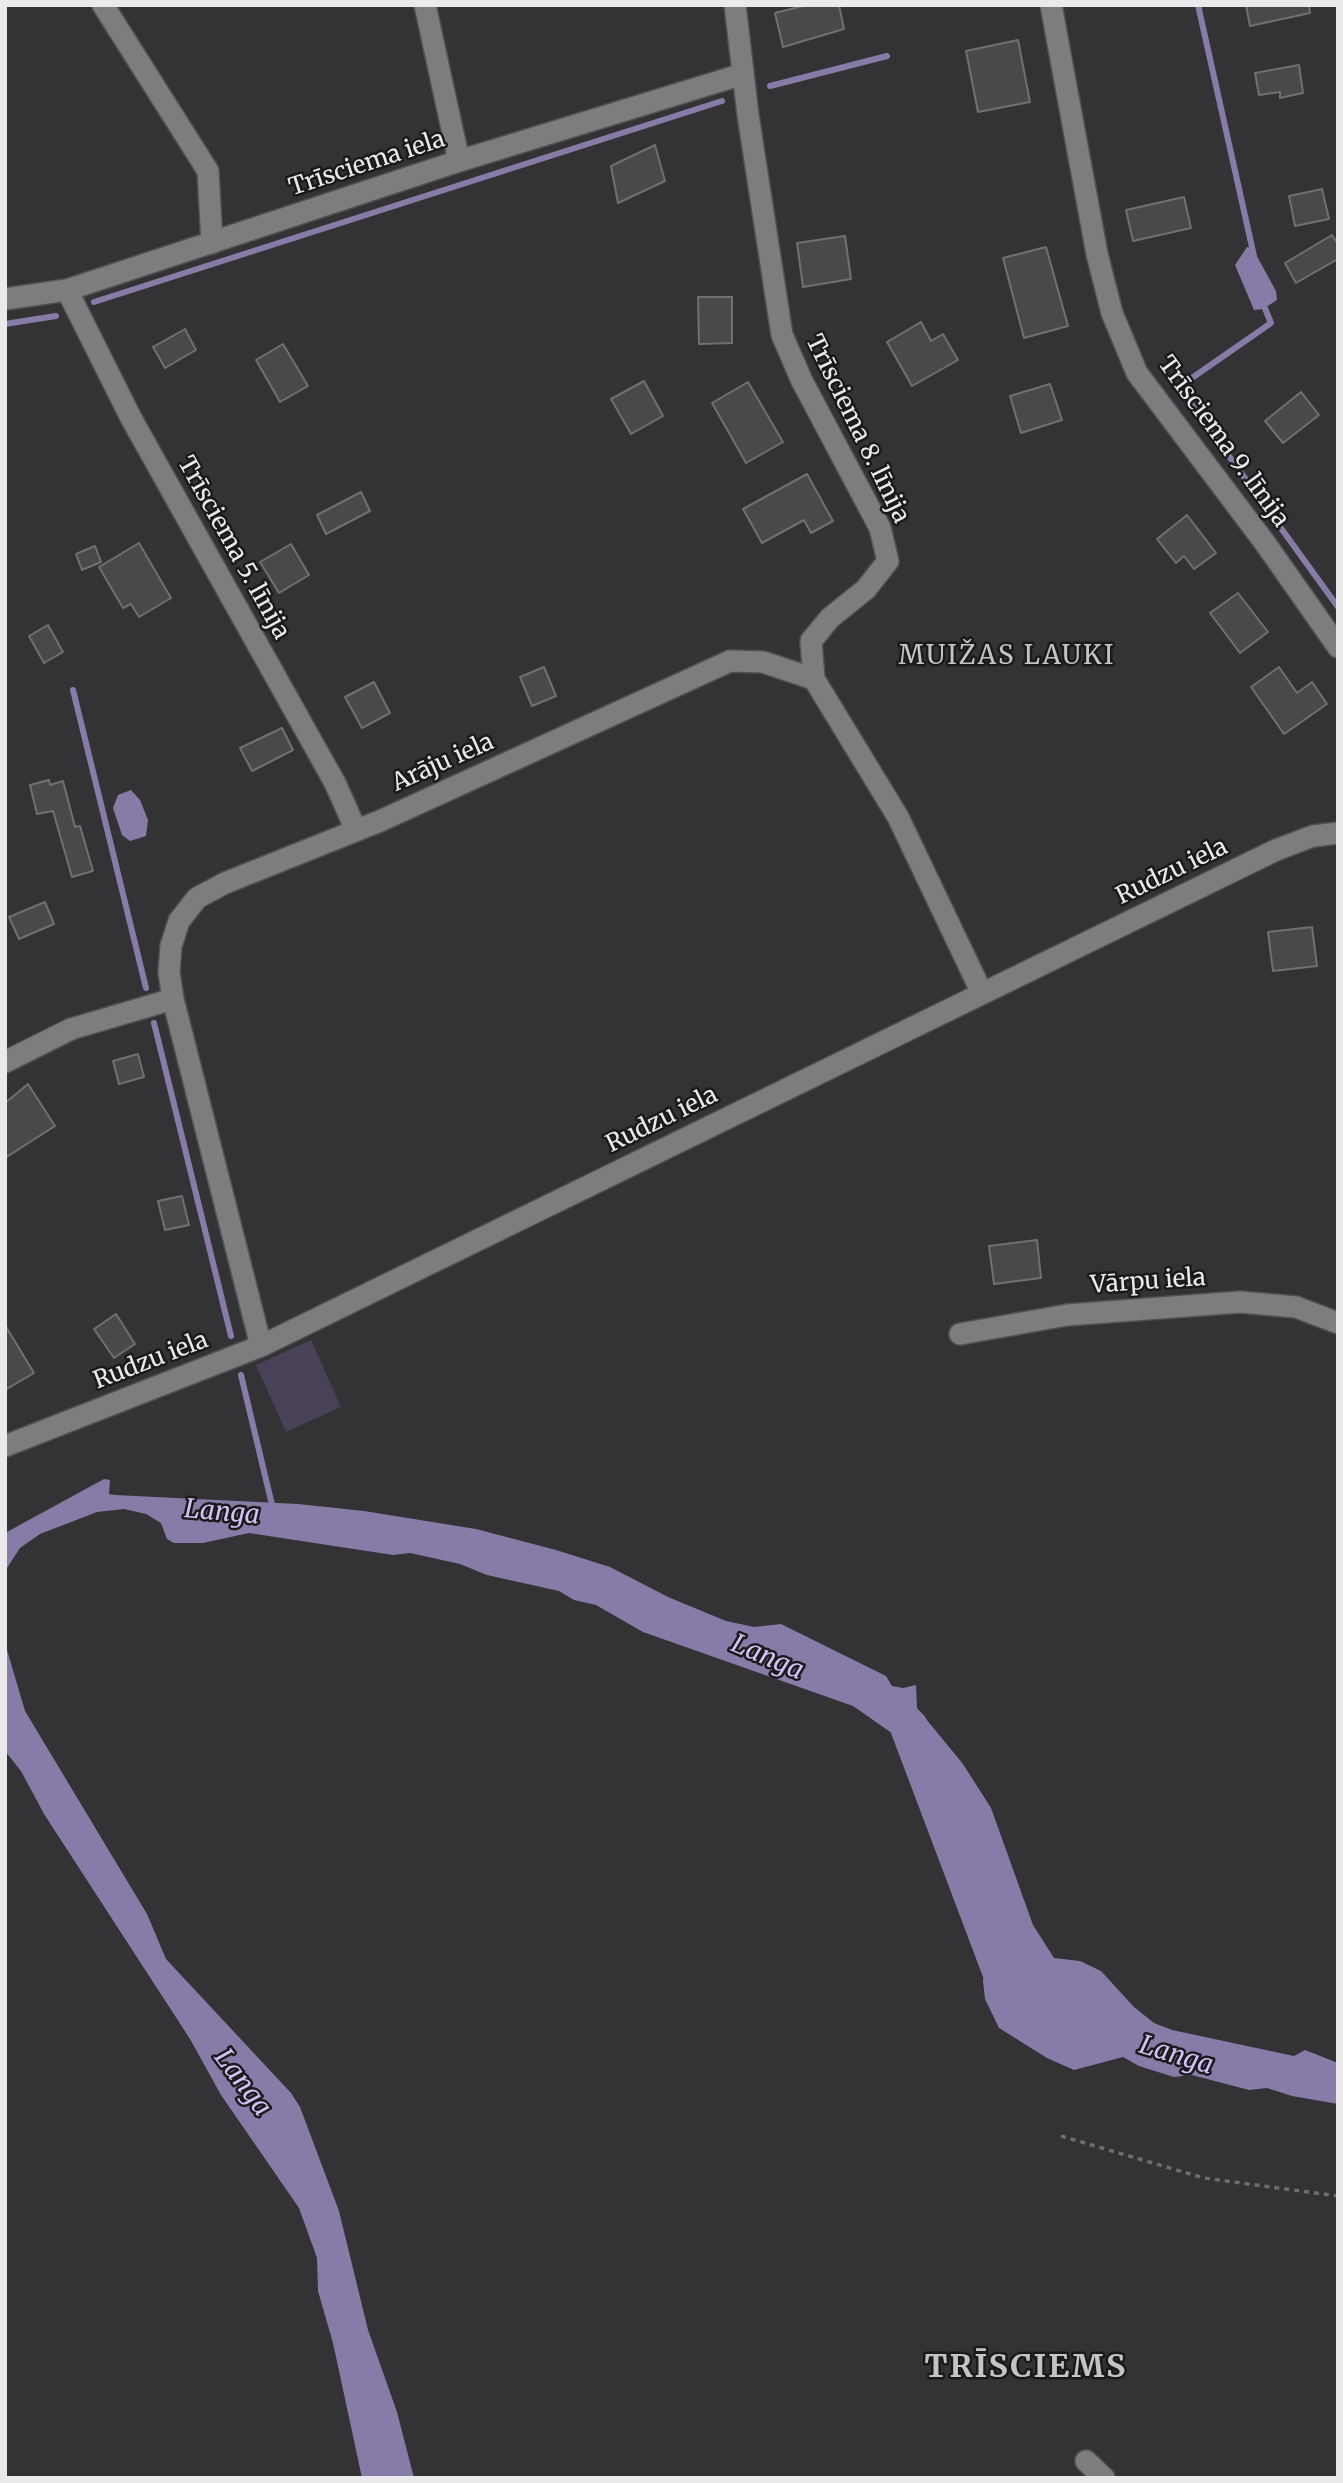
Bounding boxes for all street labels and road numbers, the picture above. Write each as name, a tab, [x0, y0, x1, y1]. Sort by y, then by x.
street label: Trīsciema iela	[285, 125, 449, 203]
street label: Trīsciema 8. līnija	[799, 330, 915, 528]
street label: Trīsciema 9. līnija	[1151, 351, 1295, 533]
street label: Trīsciema 5. līnija	[171, 451, 295, 645]
street label: Arāju iela	[388, 728, 498, 798]
street label: Rudzu iela	[1112, 833, 1232, 911]
street label: Rudzu iela	[602, 1081, 722, 1159]
street label: Vārpu iela	[1089, 1264, 1207, 1300]
street label: Rudzu iela	[90, 1326, 212, 1396]

